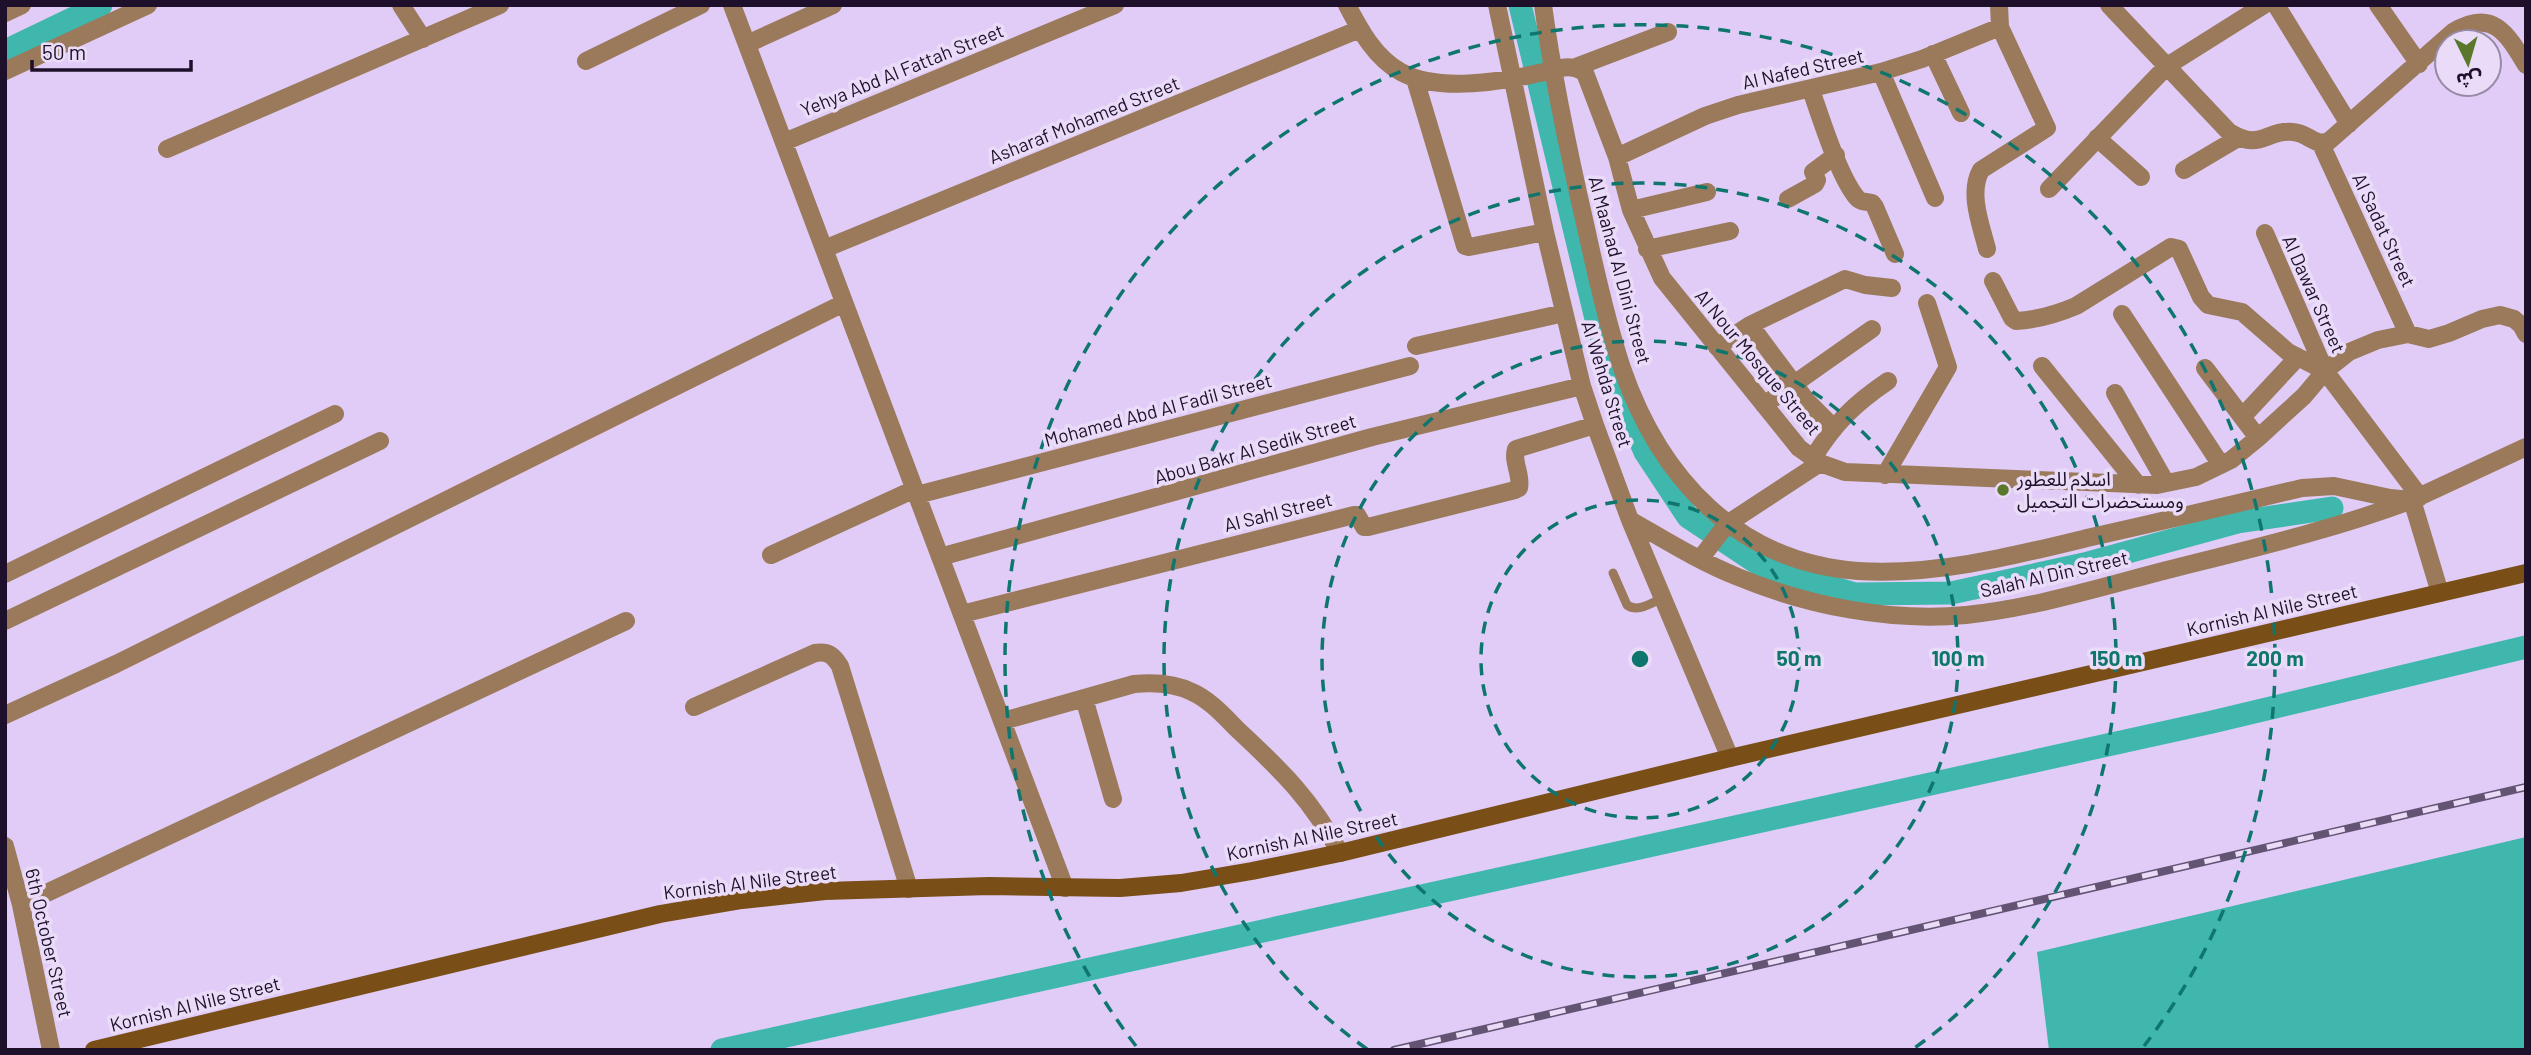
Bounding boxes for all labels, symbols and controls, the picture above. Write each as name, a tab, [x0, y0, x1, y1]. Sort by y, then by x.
street label: Yehya Abd Al Fattah Street	[797, 18, 1007, 121]
scale bar	[32, 28, 191, 72]
north arrow	[2433, 28, 2503, 98]
text: 50 m	[42, 39, 86, 64]
street label: Al Nafed Street	[1740, 43, 1866, 94]
text: ش	[2456, 68, 2483, 93]
street label: Asharaf Mohamed Street	[985, 71, 1182, 168]
street label: Al Sadat Street	[2348, 169, 2421, 290]
street label: Al Maahad Al Dini Street	[1584, 173, 1657, 366]
street label: Al Dawar Street	[2278, 231, 2351, 356]
street label: Al Nour Mosque Street	[1691, 284, 1826, 439]
street label: Al Wehda Street	[1577, 318, 1638, 450]
street label: Mohamed Abd Al Fadil Street	[1042, 368, 1274, 451]
street label: Abou Bakr Al Sedik Street	[1151, 409, 1359, 488]
place label: اسلام للعطور ومستحضرات التجميل	[2016, 467, 2184, 513]
marker: اسلام للعطور ومستحضرات التجميل	[1995, 482, 2011, 498]
street label: Al Sahl Street	[1221, 487, 1334, 536]
street label: Salah Al Din Street	[1978, 545, 2130, 602]
street label: Kornish Al Nile Street	[2184, 579, 2359, 640]
text: 50 m	[1776, 645, 1822, 670]
text: 100 m	[1931, 645, 1985, 670]
text: 150 m	[2090, 645, 2142, 670]
text: 200 m	[2246, 645, 2304, 670]
centre of rings	[1628, 647, 1652, 671]
street label: Kornish Al Nile Street	[1224, 806, 1400, 865]
street label: Kornish Al Nile Street	[662, 859, 838, 904]
street label: 6th October Street	[21, 866, 78, 1020]
street label: Kornish Al Nile Street	[107, 971, 282, 1036]

